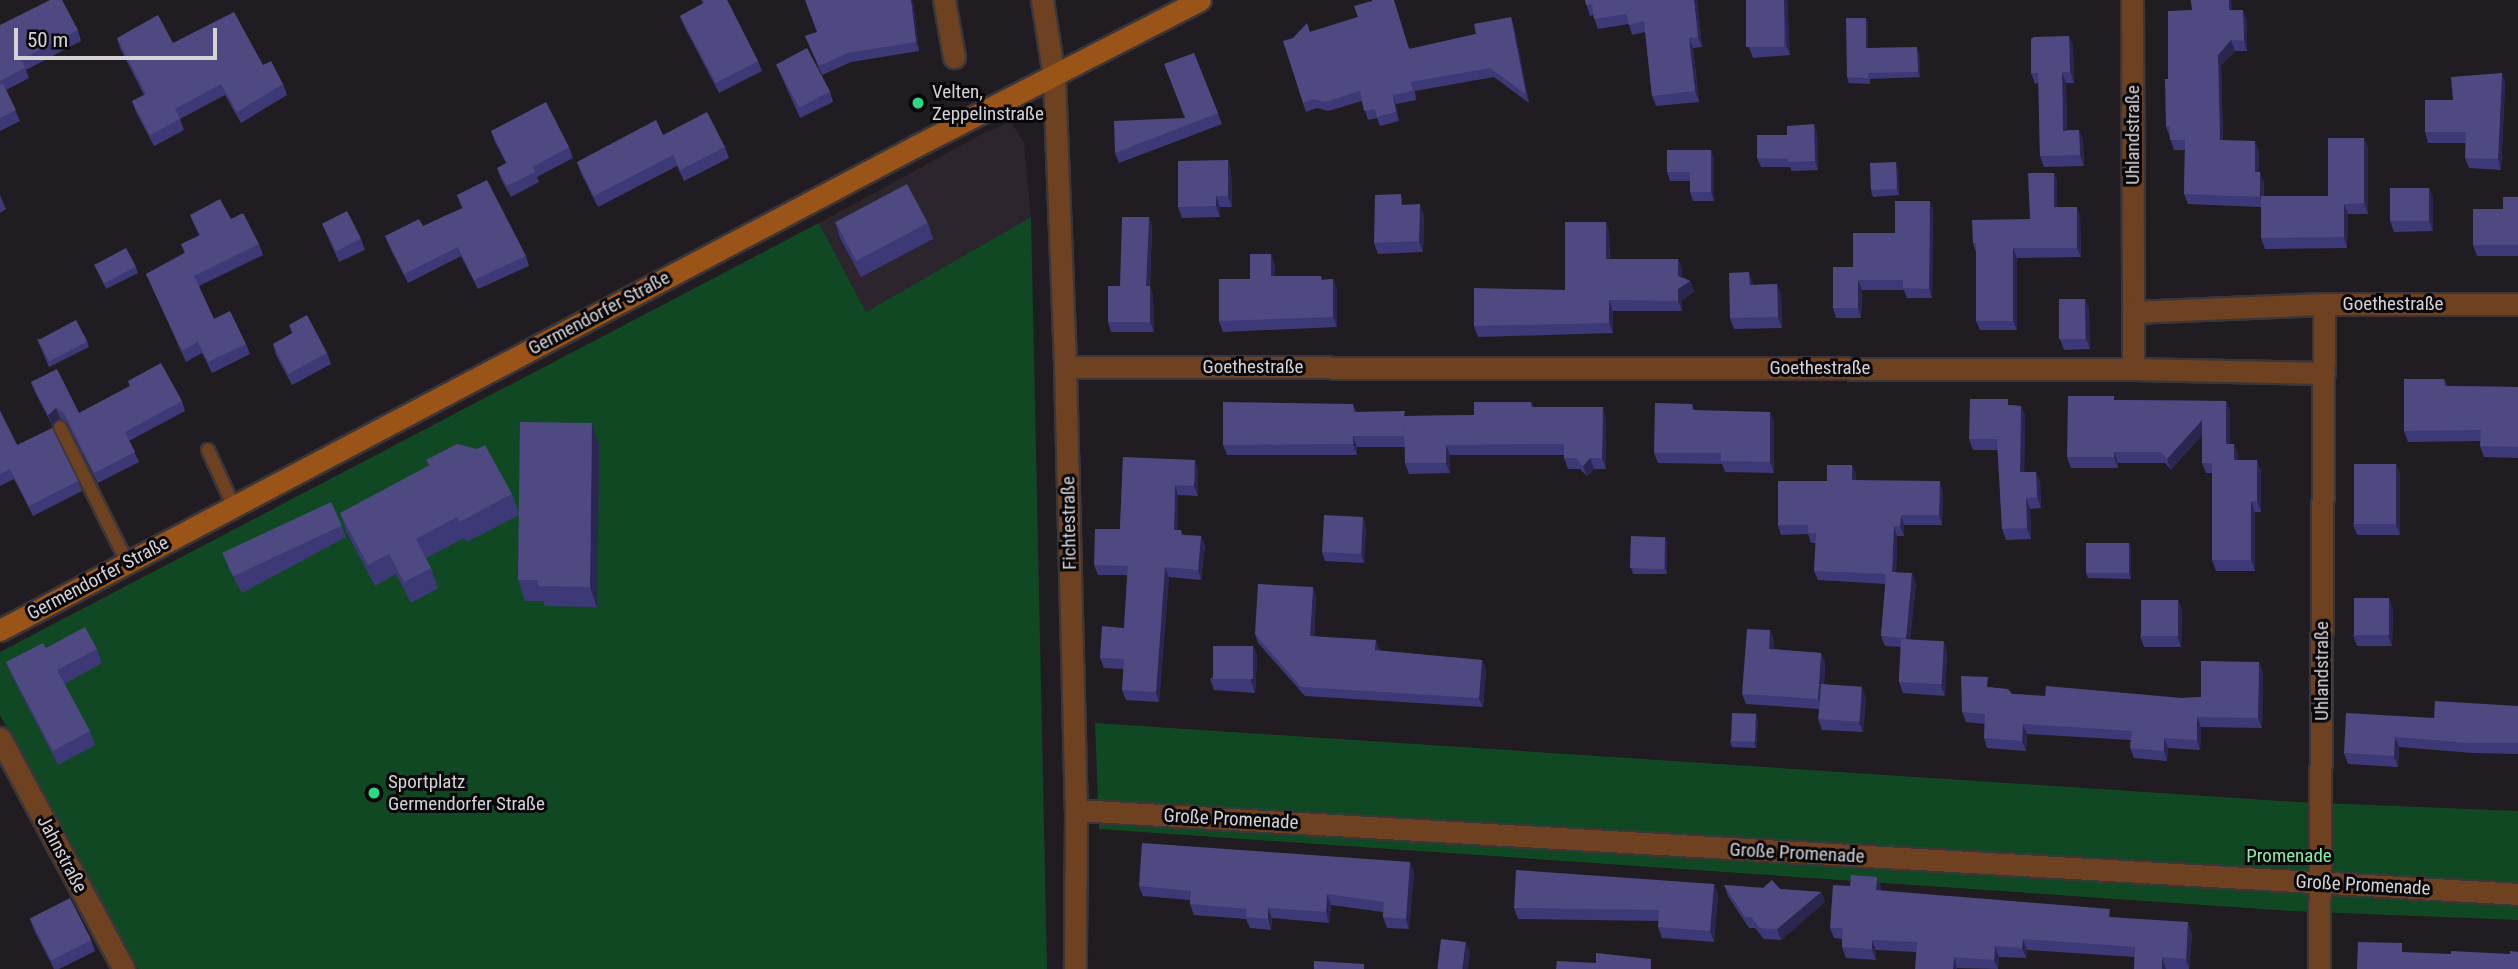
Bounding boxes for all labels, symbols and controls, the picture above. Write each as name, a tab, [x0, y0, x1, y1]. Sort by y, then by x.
scale bar	[18, 14, 220, 58]
text: 50 m	[27, 28, 68, 52]
place label: Velten, Zeppelinstraße	[932, 81, 1044, 125]
street label: Uhlandstraße	[2122, 85, 2144, 185]
marker: Velten, Zeppelinstraße	[910, 95, 926, 111]
street label: Germendorfer Straße	[524, 266, 674, 360]
street label: Goethestraße	[2342, 293, 2444, 315]
street label: Goethestraße	[1202, 356, 1304, 378]
street label: Goethestraße	[1769, 357, 1871, 379]
street label: Fichtestraße	[1057, 476, 1081, 570]
street label: Germendorfer Straße	[23, 531, 173, 625]
street label: Uhlandstraße	[2311, 621, 2333, 721]
place label: Sportplatz Germendorfer Straße	[388, 771, 545, 815]
marker: Sportplatz Germendorfer Straße	[366, 785, 382, 801]
street label: Große Promenade	[1163, 804, 1299, 834]
street label: Jahnstraße	[32, 811, 92, 897]
street label: Große Promenade	[1729, 838, 1865, 868]
park label: Promenade	[2246, 845, 2332, 867]
street label: Große Promenade	[2295, 870, 2431, 900]

